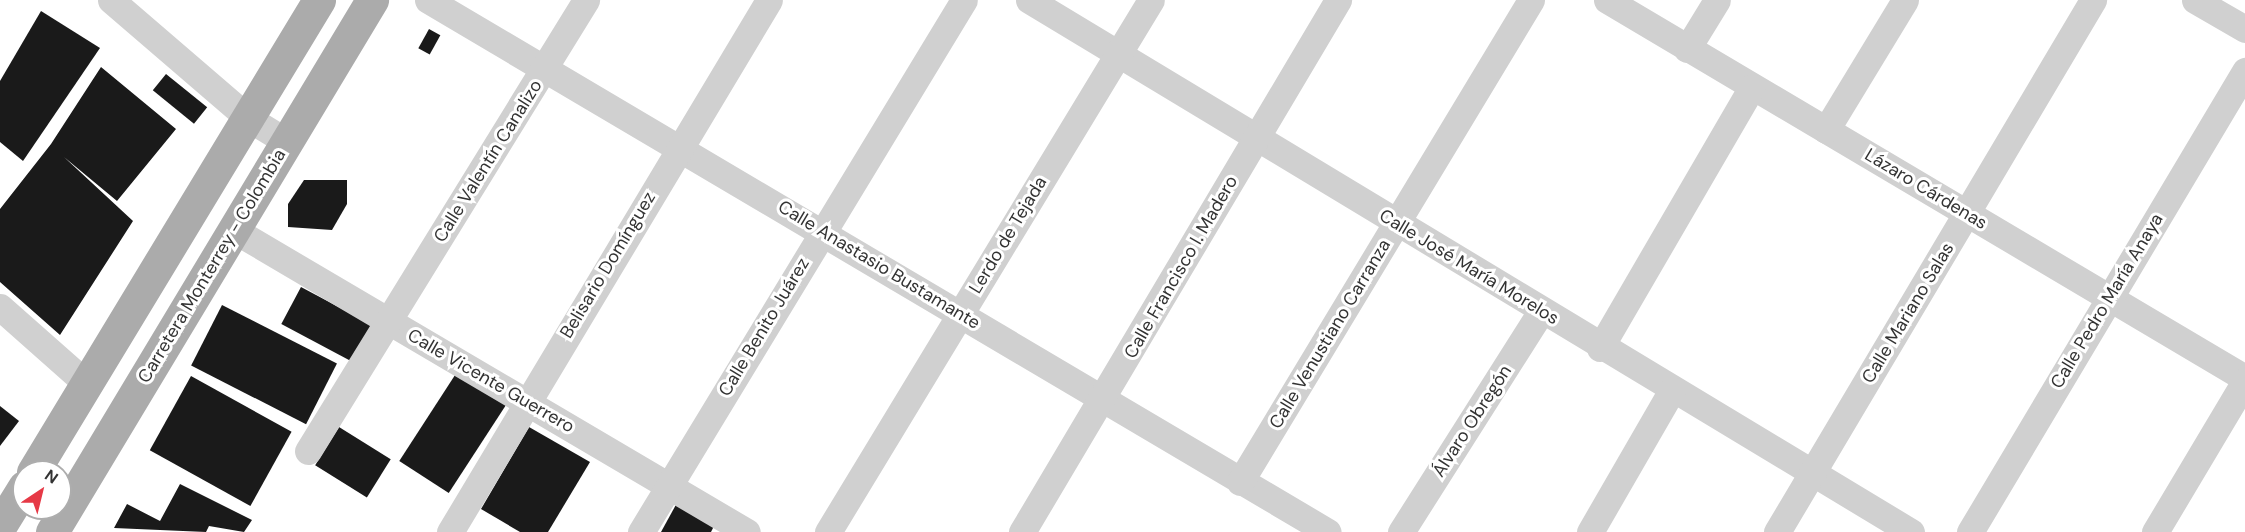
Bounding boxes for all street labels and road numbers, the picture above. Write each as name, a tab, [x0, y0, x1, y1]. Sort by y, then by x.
street label: Calle Valentín Canalizo	[429, 76, 547, 246]
street label: Lázaro Cárdenas	[1861, 144, 1991, 234]
street label: Carretera Monterrey - Colombia	[133, 145, 291, 387]
street label: Calle Francisco I. Madero	[1120, 172, 1242, 362]
street label: Lerdo de Tejada	[965, 173, 1051, 297]
street label: Belisario Domínguez	[556, 188, 660, 342]
street label: Calle Anastasio Bustamante	[774, 196, 984, 334]
street label: Calle José María Morelos	[1375, 205, 1563, 329]
street label: Calle Pedro María Anaya	[2046, 210, 2168, 392]
street label: Calle Venustiano Carranza	[1265, 235, 1395, 433]
street label: Calle Mariano Salas	[1857, 239, 1959, 387]
street label: Calle Benito Juárez	[714, 254, 814, 400]
street label: Calle Vicente Guerrero	[404, 324, 578, 438]
street label: Álvaro Obregón	[1428, 361, 1516, 481]

